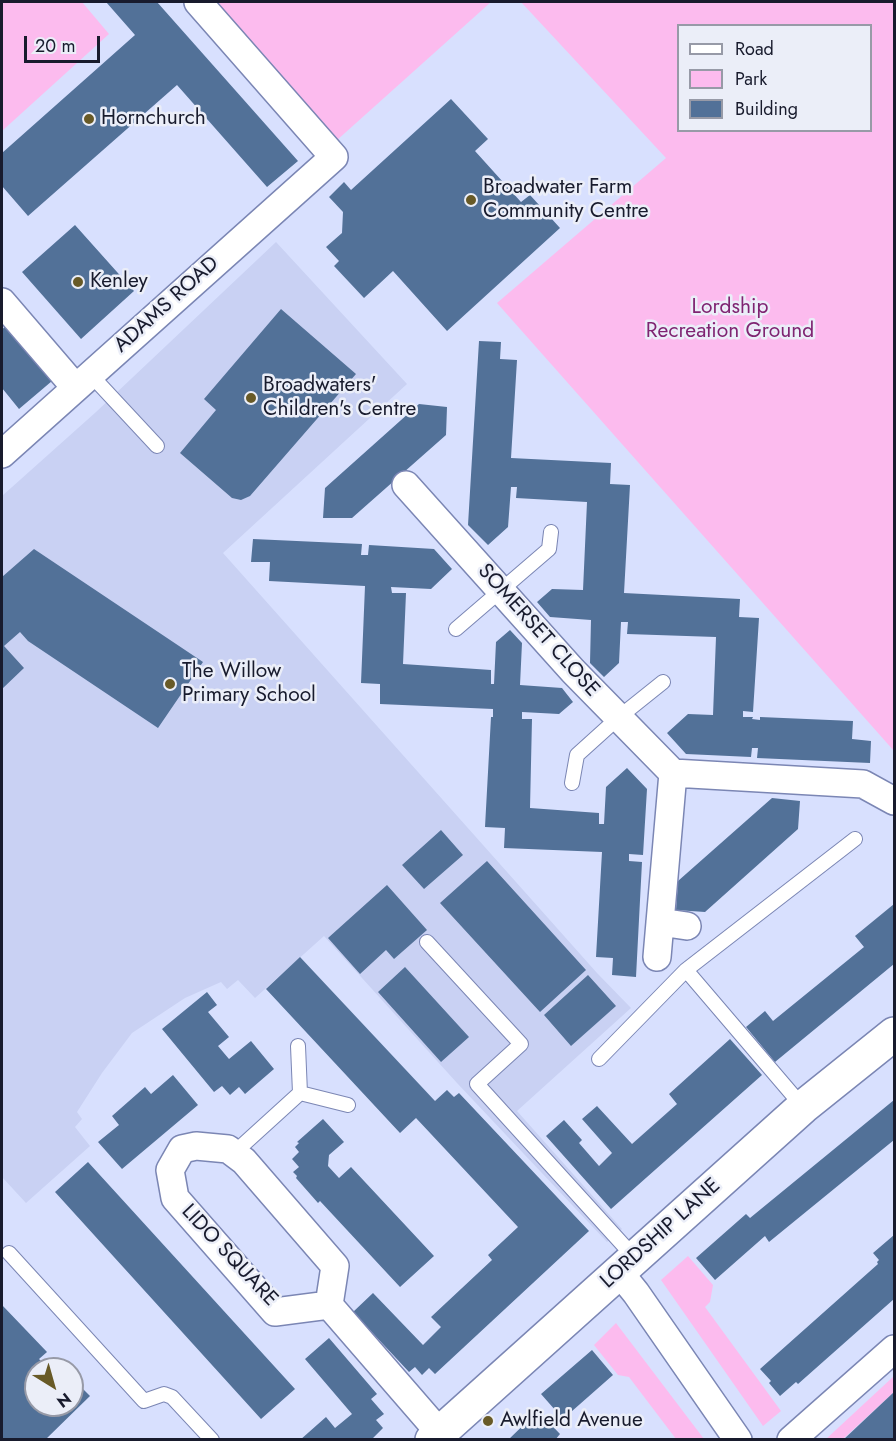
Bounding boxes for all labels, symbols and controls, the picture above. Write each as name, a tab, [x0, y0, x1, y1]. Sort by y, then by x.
scale bar	[27, 24, 104, 62]
legend	[677, 24, 872, 132]
text: 20 m	[35, 33, 75, 59]
text: Road	[735, 36, 774, 62]
text: Park	[735, 66, 767, 92]
text: Building	[735, 96, 798, 122]
place label: Hornchurch	[101, 106, 206, 132]
marker: Hornchurch	[82, 112, 96, 126]
place label: Broadwater Farm Community Centre	[483, 175, 649, 225]
marker: Broadwater Farm Community Centre	[464, 193, 478, 207]
street label: ADAMS ROAD	[110, 251, 224, 359]
place label: Kenley	[90, 269, 148, 295]
marker: Kenley	[71, 275, 85, 289]
park label: Lordship Recreation Ground	[646, 295, 814, 345]
place label: Broadwaters' Children's Centre	[263, 373, 416, 423]
marker: Broadwaters' Children's Centre	[244, 391, 258, 405]
street label: SOMERSET CLOSE	[472, 559, 604, 703]
place label: The Willow Primary School	[182, 659, 316, 709]
marker: The Willow Primary School	[163, 677, 177, 691]
street label: LORDSHIP LANE	[596, 1174, 726, 1294]
street label: LIDO SQUARE	[175, 1200, 283, 1312]
north arrow	[24, 1357, 84, 1417]
text: N	[52, 1387, 76, 1413]
place label: Awlfield Avenue	[500, 1408, 643, 1434]
marker: Awlfield Avenue	[481, 1414, 495, 1428]

